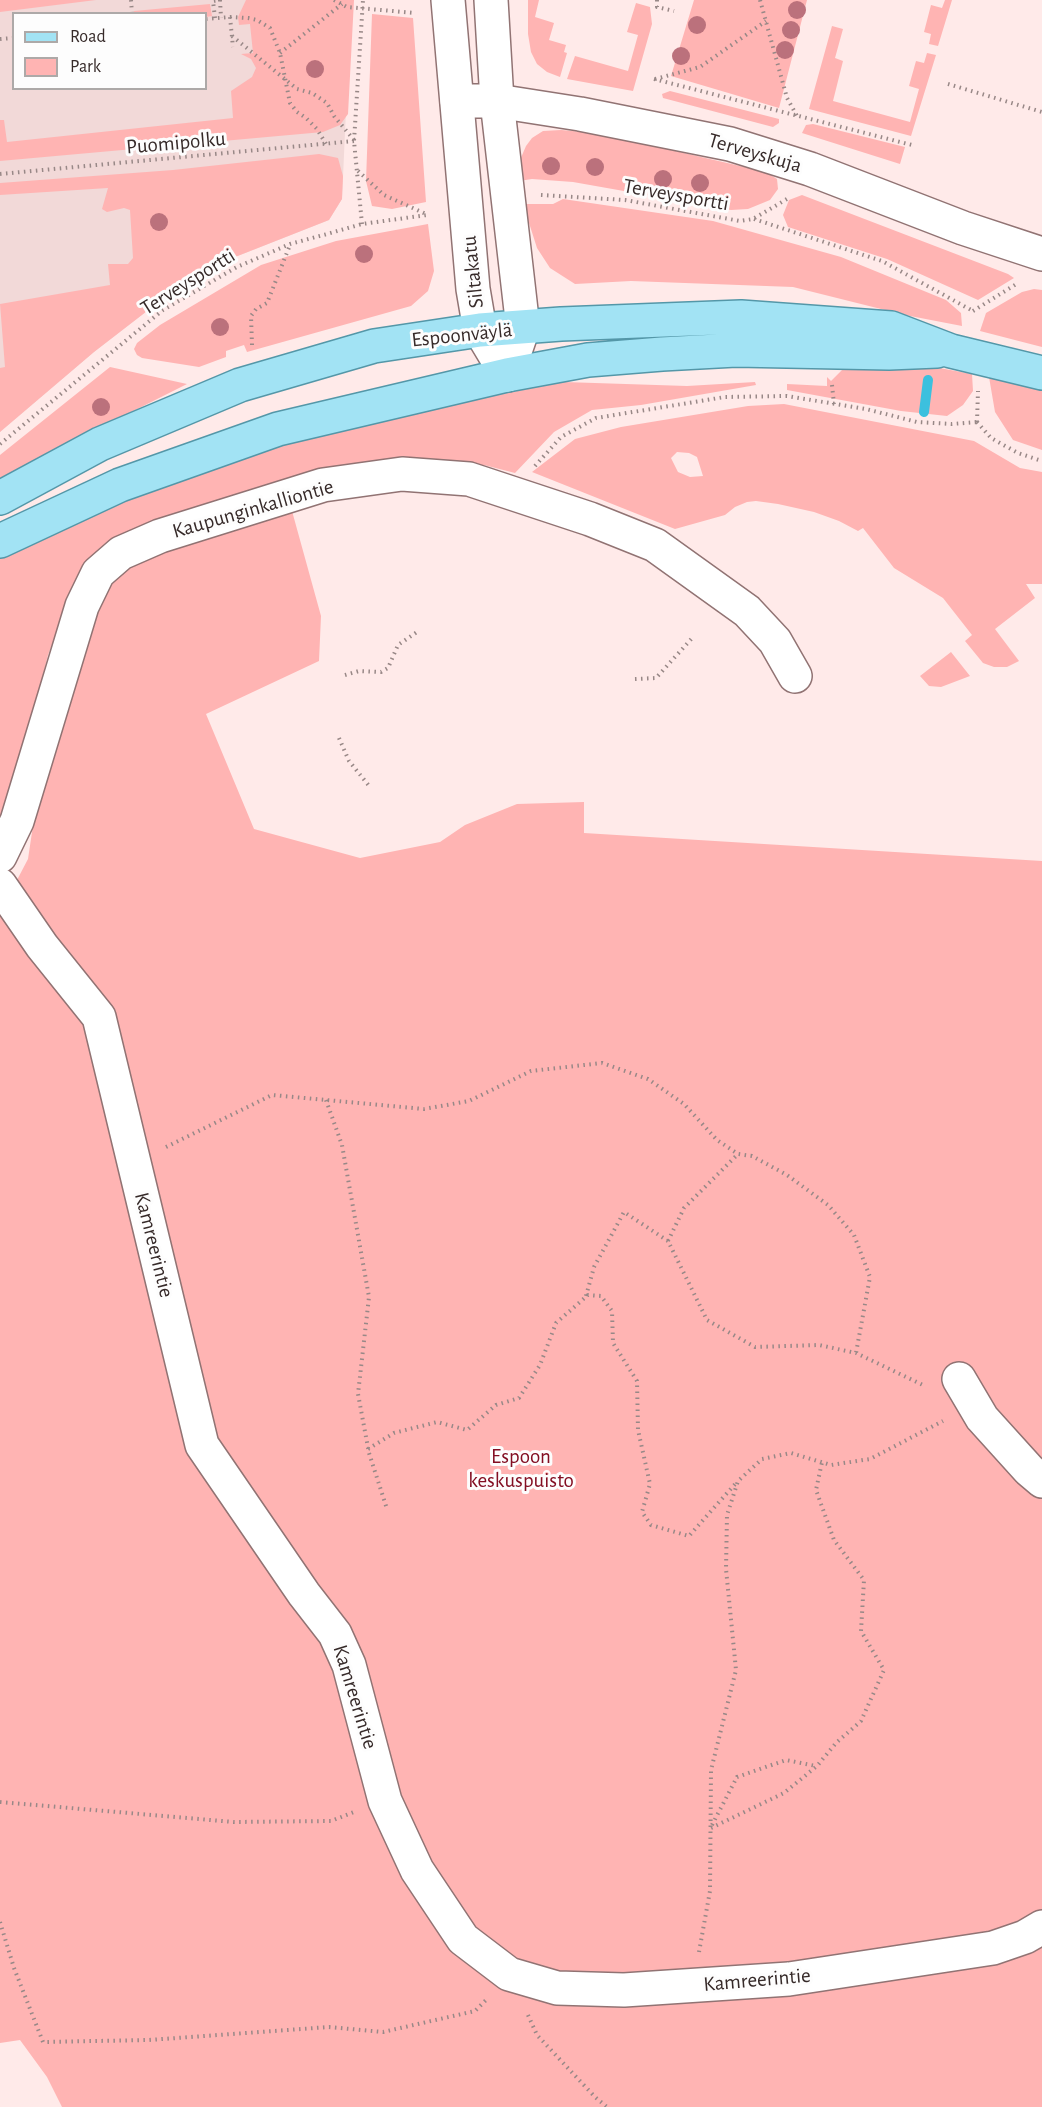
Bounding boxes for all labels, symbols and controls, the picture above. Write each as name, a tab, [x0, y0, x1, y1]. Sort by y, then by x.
legend	[12, 12, 207, 90]
text: Road	[70, 28, 106, 46]
text: Park	[70, 58, 101, 76]
street label: Puomipolku	[125, 126, 227, 160]
street label: Terveyskuja	[705, 128, 805, 178]
street label: Terveysportti	[621, 173, 731, 217]
street label: Siltakatu	[457, 234, 489, 310]
street label: Terveysportti	[136, 243, 240, 321]
street label: Espoonväylä	[410, 317, 514, 353]
street label: Kaupunginkalliontie	[169, 474, 337, 544]
street label: Kamreerintie	[129, 1190, 179, 1300]
park label: Espoon keskuspuisto	[468, 1444, 574, 1494]
street label: Kamreerintie	[327, 1642, 383, 1752]
street label: Kamreerintie	[702, 1963, 812, 1997]

